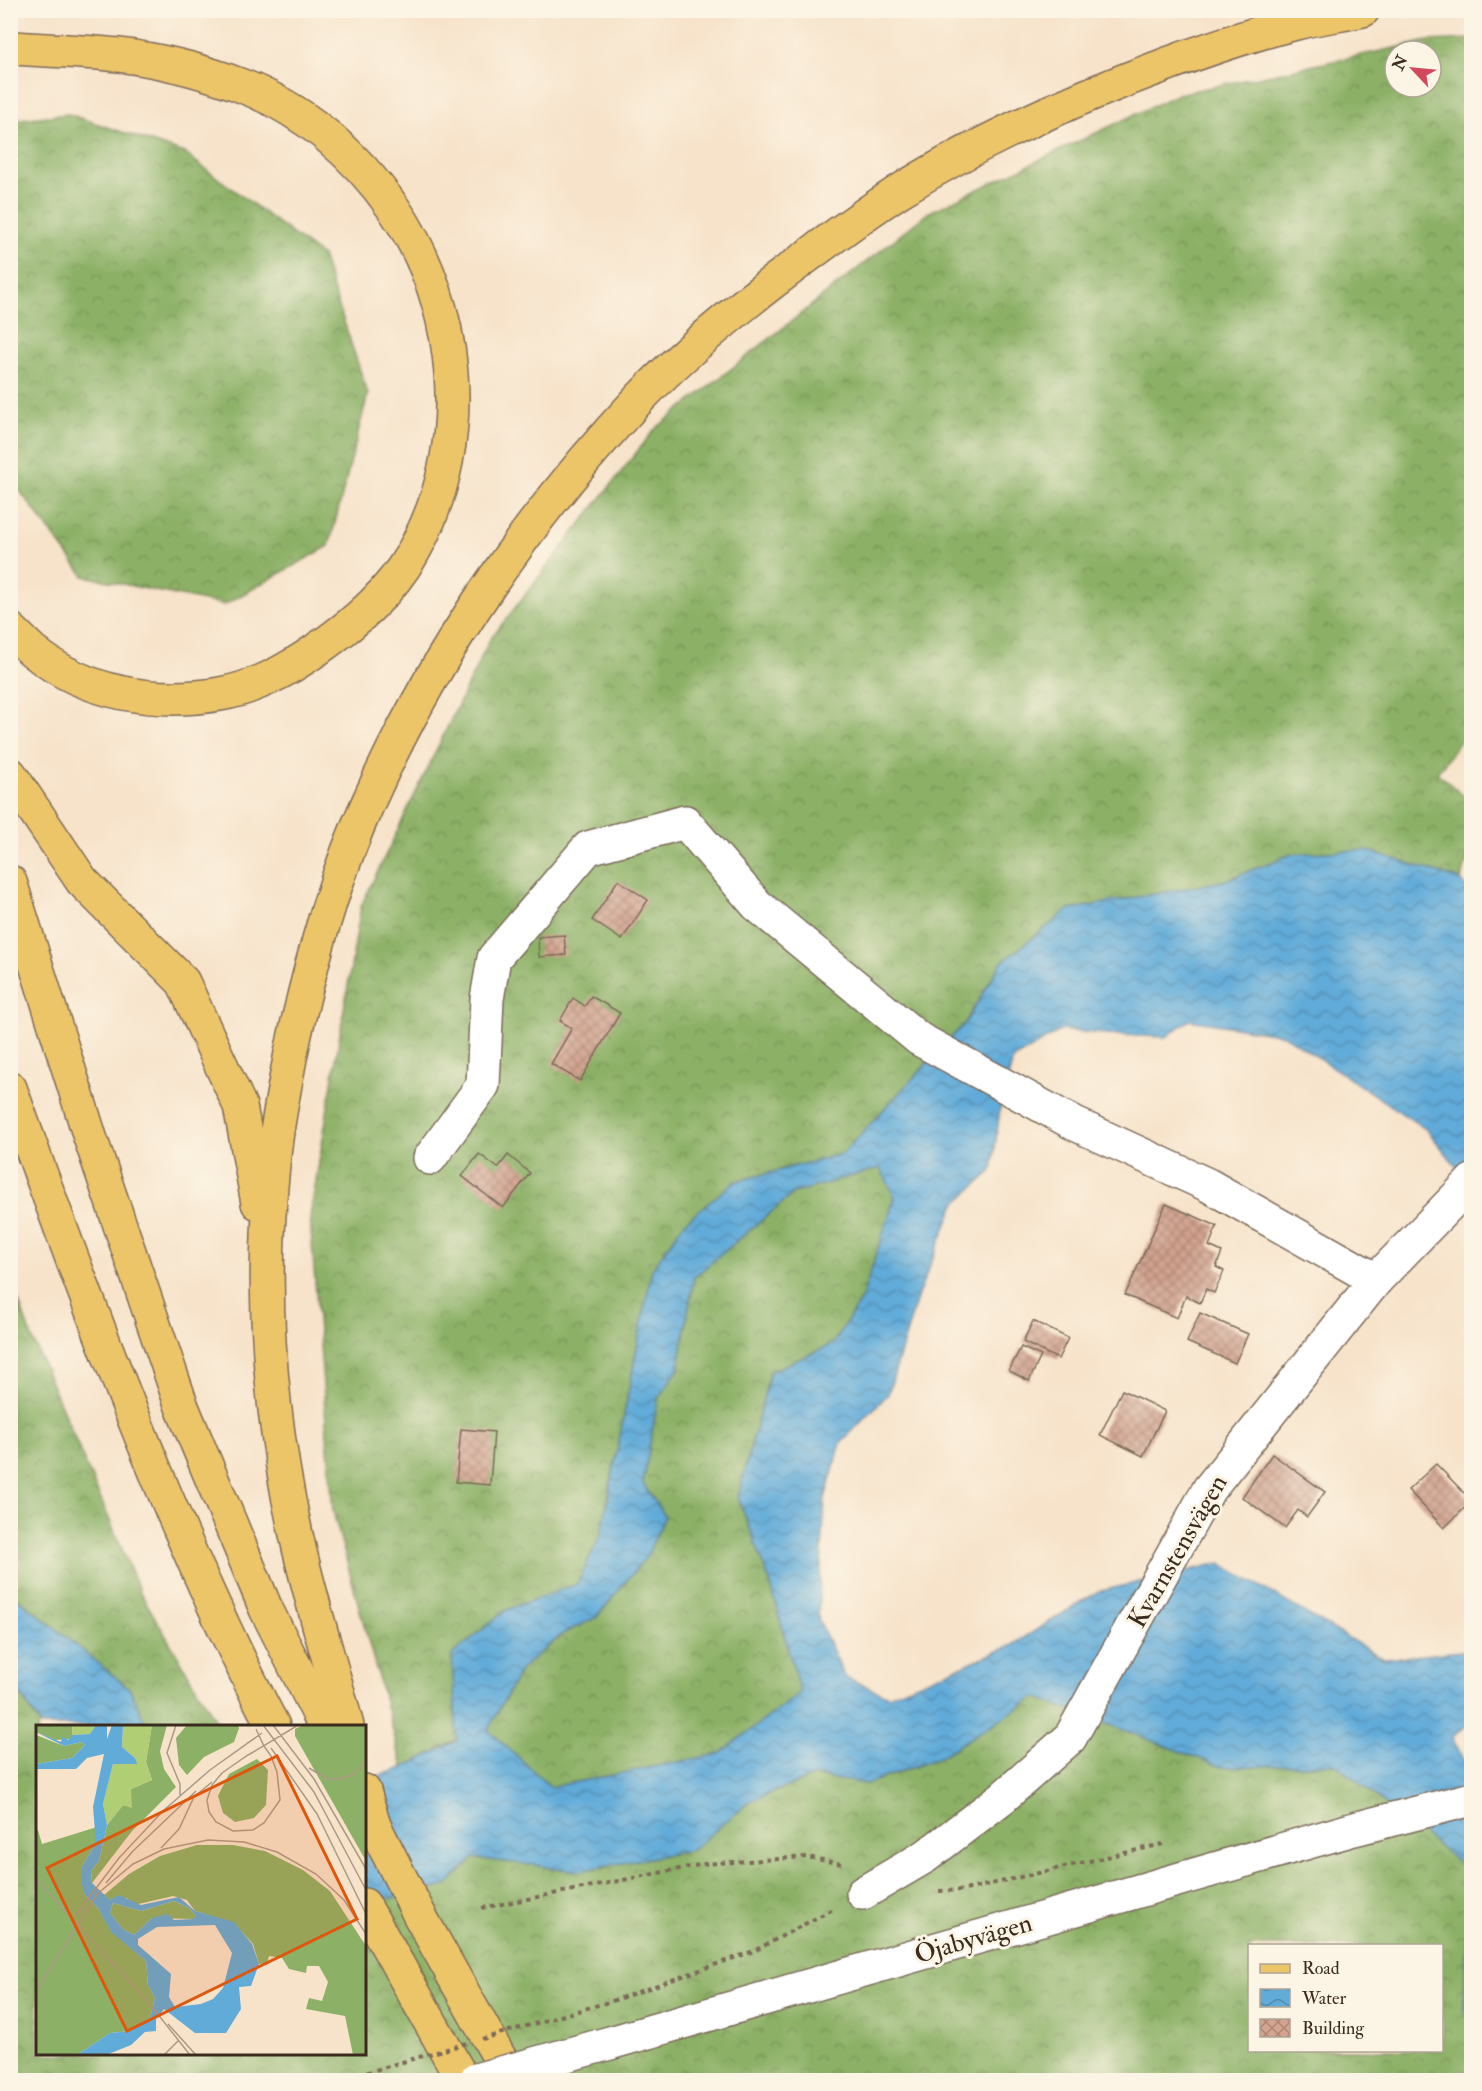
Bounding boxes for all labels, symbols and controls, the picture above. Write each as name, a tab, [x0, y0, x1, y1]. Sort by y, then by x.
north arrow	[1383, 39, 1443, 99]
text: N	[1388, 51, 1413, 75]
street label: Kvarnstensvägen	[1121, 1469, 1235, 1634]
inset map	[36, 1725, 366, 2055]
street label: Öjabyvägen	[911, 1906, 1036, 1971]
legend	[1248, 1944, 1443, 2052]
text: Road	[1302, 1957, 1340, 1980]
text: Water	[1301, 1987, 1346, 2010]
text: Building	[1302, 2017, 1365, 2040]

